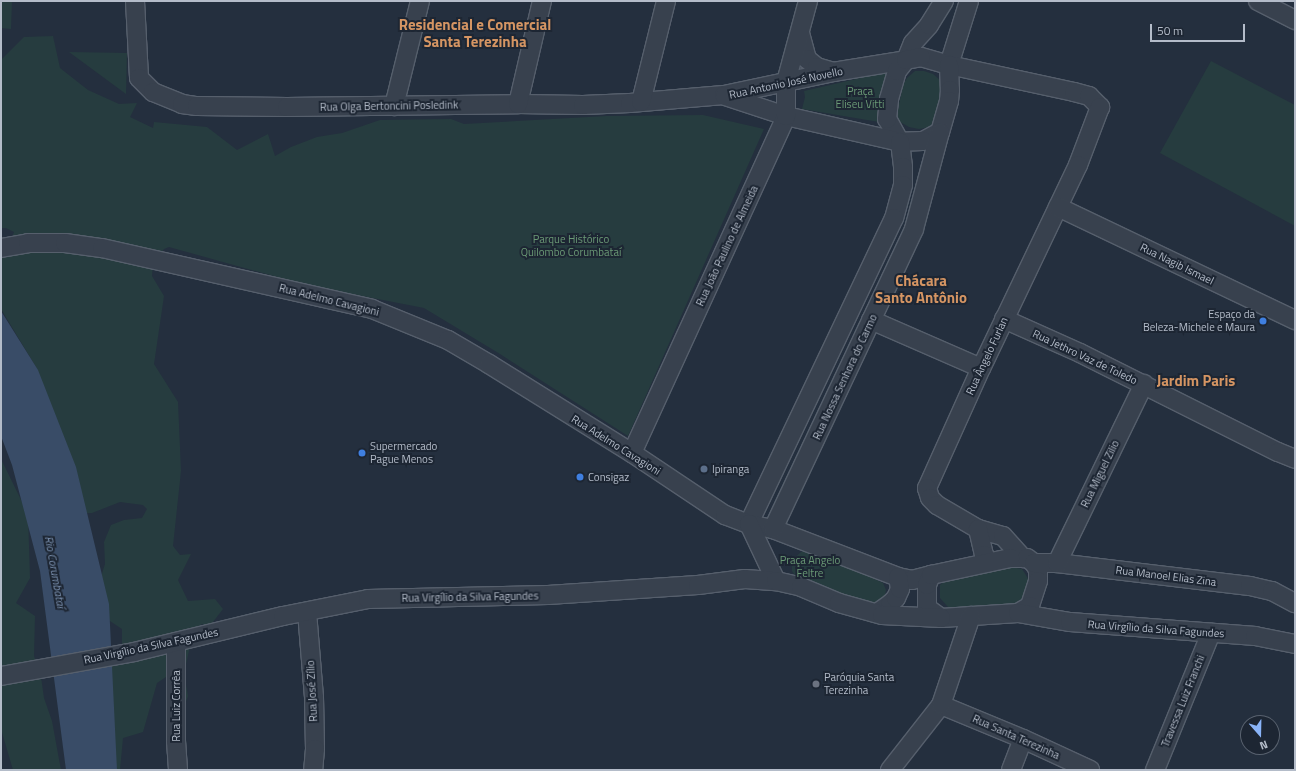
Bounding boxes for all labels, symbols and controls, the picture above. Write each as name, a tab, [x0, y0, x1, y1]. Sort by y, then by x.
district label: Residencial e Comercial Santa Terezinha	[399, 15, 551, 50]
scale bar	[1152, 16, 1247, 42]
text: 50 m	[1157, 21, 1183, 40]
street label: Rua Antonio José Novello	[728, 64, 844, 102]
park label: Praça Eliseu Vitti	[836, 85, 884, 111]
street label: Rua Olga Bertoncini Posledink	[320, 98, 458, 114]
street label: Rua João Paulino de Almeida	[693, 184, 761, 308]
park label: Parque Histórico Quilombo Corumbataí	[521, 233, 621, 259]
street label: Rua Nagib Ismael	[1138, 240, 1216, 288]
district label: Chácara Santo Antônio	[875, 271, 967, 306]
street label: Rua Adelmo Cavagioni	[278, 281, 380, 319]
place label: Espaço da Beleza-Michele e Maura	[1143, 308, 1255, 334]
street label: Rua Nossa Senhora do Carmo	[810, 312, 880, 442]
street label: Rua Ângelo Furlan	[963, 315, 1011, 397]
marker: Espaço da Beleza-Michele e Maura	[1258, 316, 1268, 326]
street label: Rua Jethro Vaz de Toledo	[1031, 327, 1139, 387]
district label: Jardim Paris	[1157, 372, 1235, 390]
street label: Rua Adelmo Cavagioni	[569, 412, 663, 478]
street label: Rua Miguel Zilio	[1078, 438, 1122, 510]
place label: Supermercado Pague Menos	[370, 440, 437, 466]
marker: Supermercado Pague Menos	[357, 448, 367, 458]
place label: Ipiranga	[712, 462, 749, 476]
marker: Ipiranga	[699, 464, 709, 474]
place label: Consigaz	[588, 470, 629, 484]
marker: Consigaz	[575, 472, 585, 482]
water label: Rio Corumbataí	[42, 535, 68, 609]
park label: Praça Angelo Feltre	[780, 554, 840, 580]
street label: Rua Manoel Elias Zina	[1115, 563, 1217, 589]
street label: Rua Virgílio da Silva Fagundes	[401, 589, 539, 605]
street label: Rua Virgílio da Silva Fagundes	[1087, 618, 1225, 640]
street label: Rua Virgílio da Silva Fagundes	[83, 625, 219, 667]
street label: Travessa Luiz Franchi	[1159, 653, 1207, 749]
street label: Rua José Zílio	[304, 660, 320, 722]
street label: Rua Luiz Corrêa	[169, 670, 183, 742]
place label: Paróquia Santa Terezinha	[824, 671, 894, 697]
marker: Paróquia Santa Terezinha	[811, 679, 821, 689]
street label: Rua Santa Terezinha	[970, 712, 1062, 762]
north arrow	[1240, 715, 1280, 755]
text: N	[1257, 737, 1270, 754]

